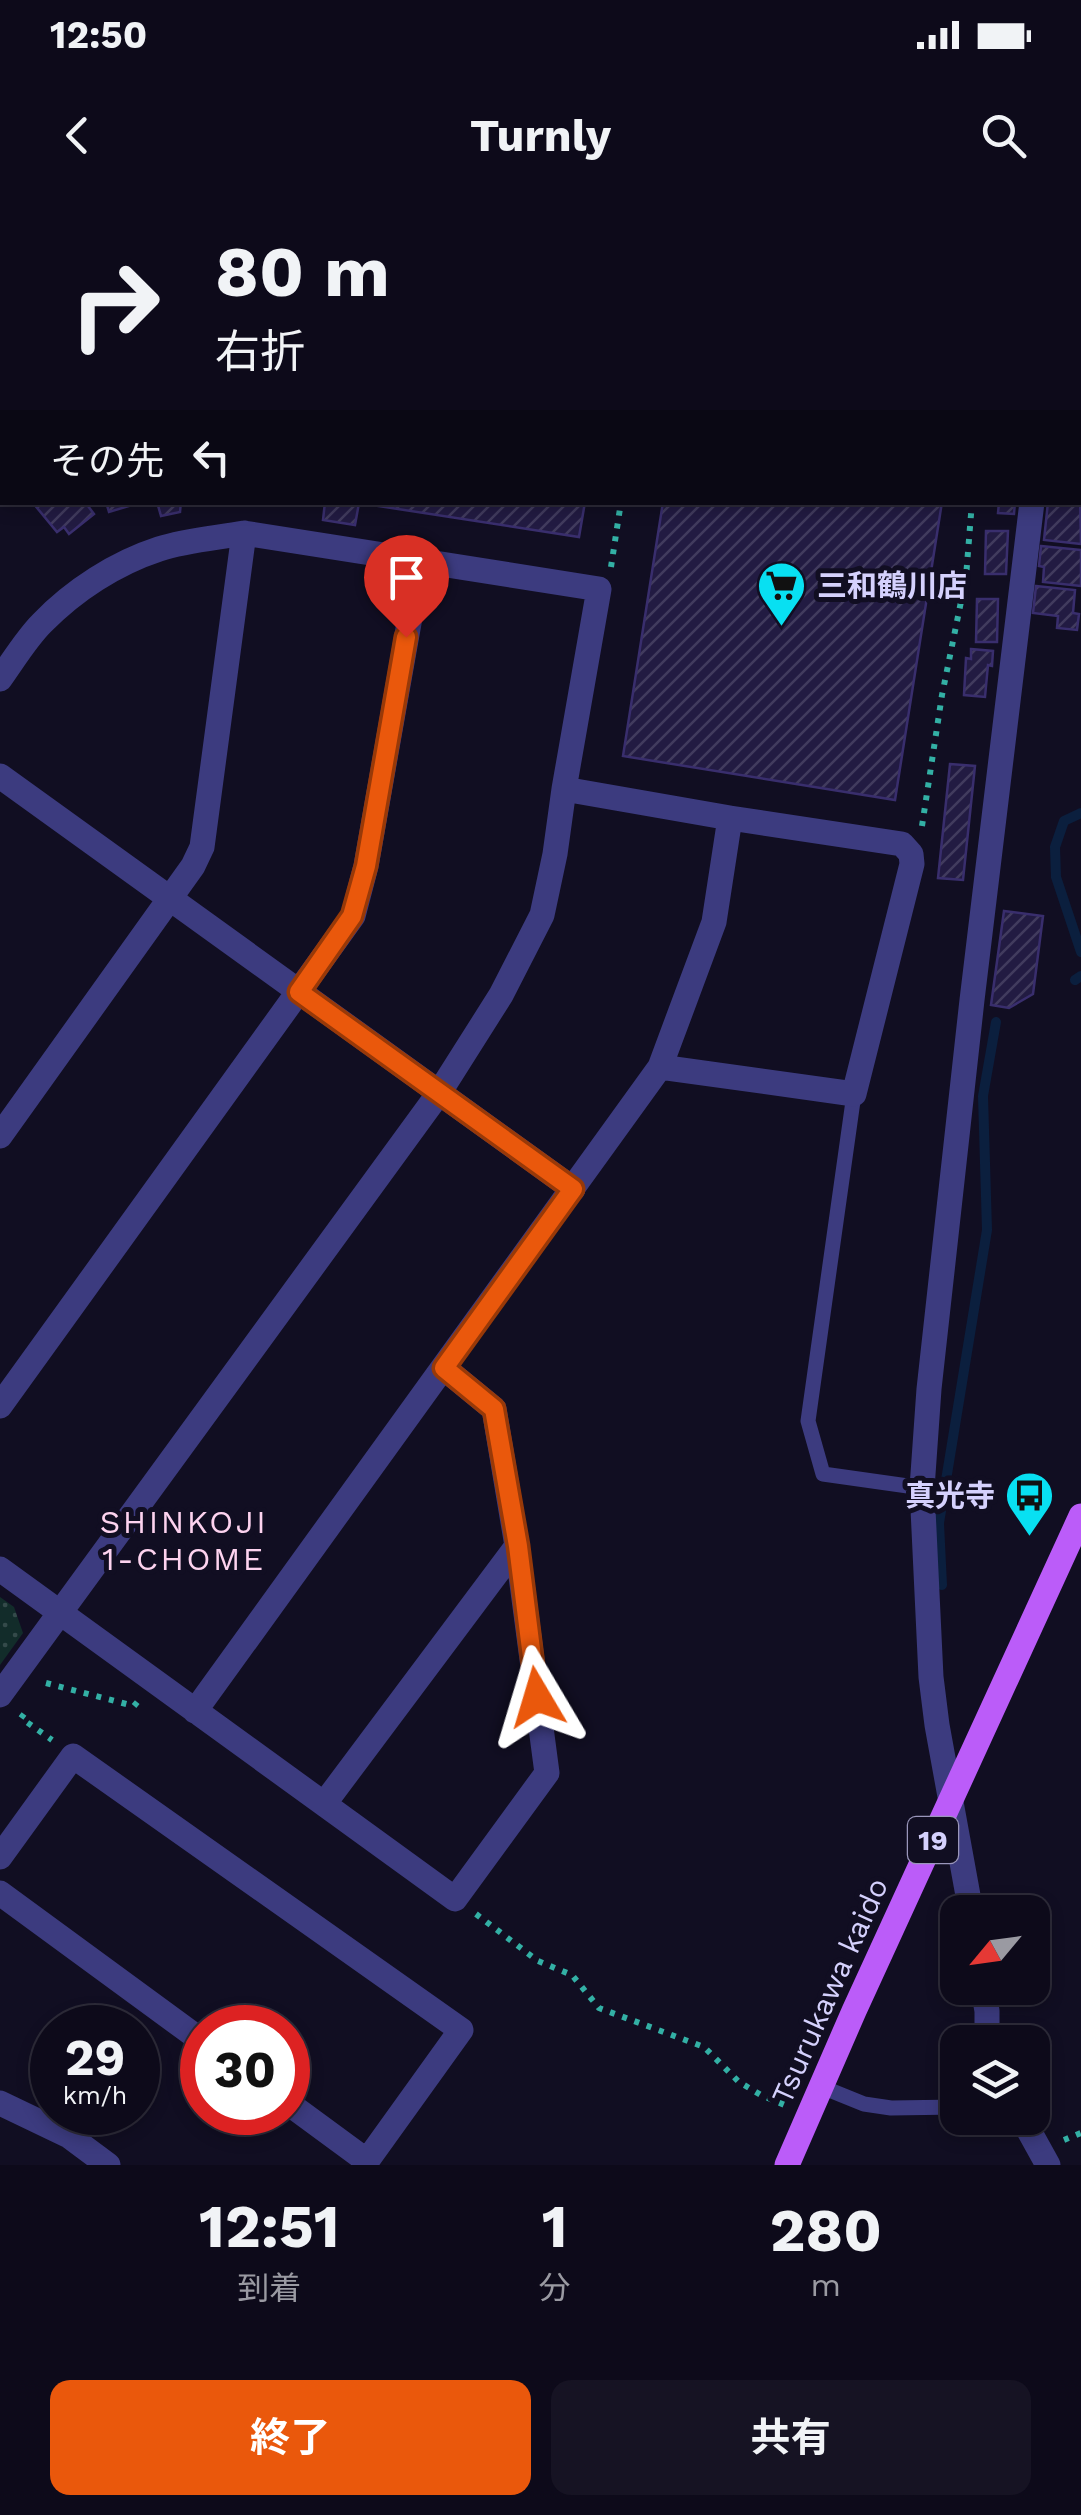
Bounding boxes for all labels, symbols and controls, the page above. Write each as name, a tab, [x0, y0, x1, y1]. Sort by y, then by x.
text: 12:50	[50, 13, 147, 57]
icon: back	[50, 108, 105, 163]
icon: search	[976, 108, 1031, 163]
text: Turnly	[470, 109, 611, 162]
text: 80 m	[215, 231, 390, 313]
icon: right	[50, 240, 180, 370]
text: 右折	[215, 325, 305, 378]
icon: left	[184, 430, 239, 485]
text: その先	[50, 439, 164, 483]
pin	[364, 535, 449, 638]
icon: arrive	[379, 550, 434, 605]
supermarket icon: 三和鶴川店	[756, 560, 808, 628]
place label: 三和鶴川店	[817, 568, 967, 603]
bus stop icon: 真光寺	[1004, 1470, 1056, 1538]
place label: 真光寺	[905, 1478, 995, 1513]
district label: SHINKOJI 1-CHOME	[100, 1503, 268, 1578]
position arrow	[485, 1645, 589, 1749]
road number: 19	[908, 1817, 958, 1863]
street label: Tsurukawa kaido	[764, 1872, 895, 2109]
north arrow	[940, 1895, 1050, 2005]
map controls	[940, 1895, 1050, 2135]
speed limit sign: 30	[180, 2005, 310, 2135]
button: layers	[940, 2025, 1050, 2135]
text: 29	[65, 2028, 125, 2087]
text: km/h	[63, 2081, 127, 2110]
text: 12:51	[199, 2191, 340, 2262]
text: 1	[542, 2191, 568, 2262]
text: 280	[770, 2195, 882, 2266]
text: m	[811, 2266, 841, 2304]
text: 到着	[237, 2269, 301, 2307]
text: 分	[539, 2269, 571, 2307]
button: 終了	[50, 2380, 531, 2495]
button: 共有	[551, 2380, 1031, 2495]

